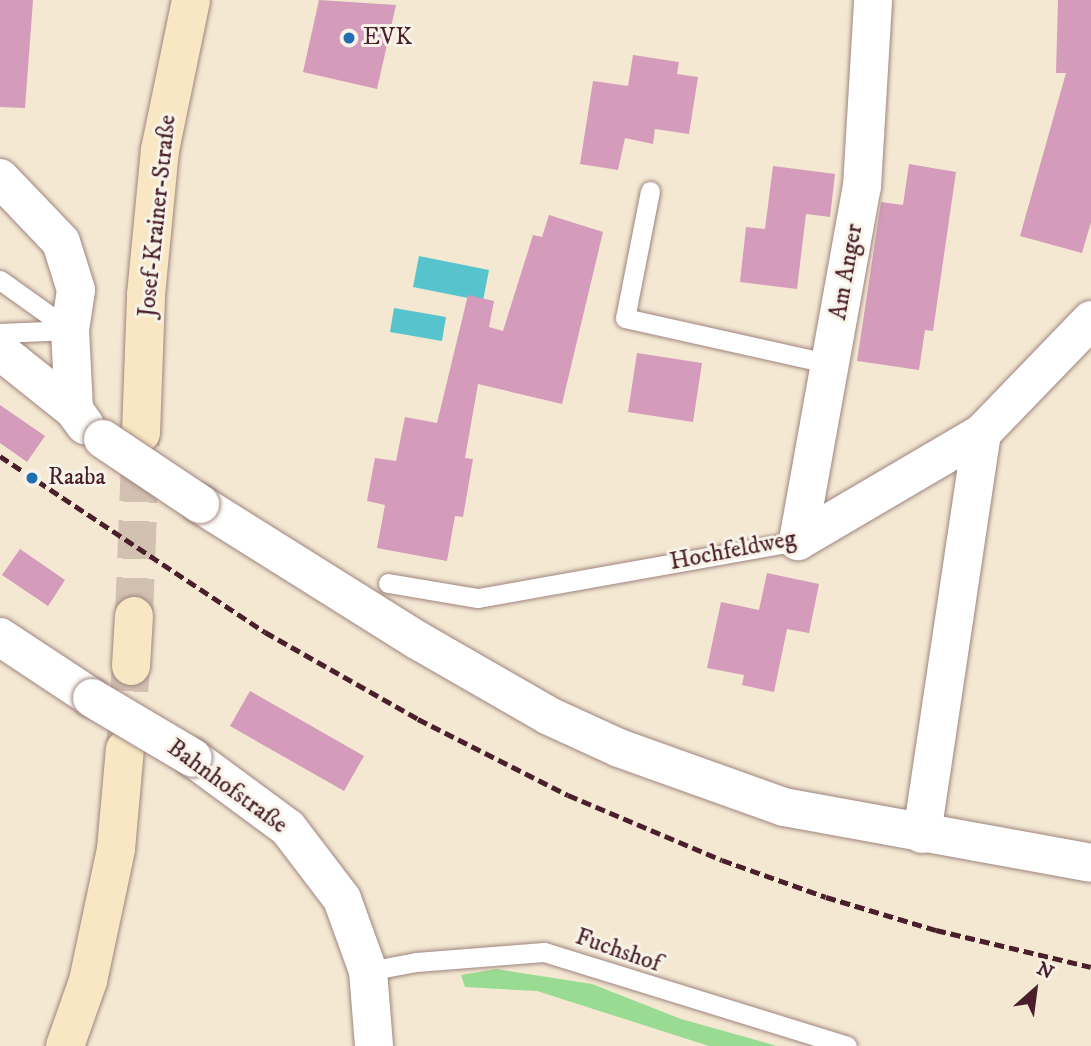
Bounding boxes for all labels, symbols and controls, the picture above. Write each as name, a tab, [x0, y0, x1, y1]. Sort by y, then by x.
place label: EVK	[363, 24, 412, 52]
marker: EVK	[341, 30, 357, 46]
street label: Josef-Krainer-Straße	[133, 113, 183, 319]
street label: Am Anger	[824, 222, 870, 322]
place label: Raaba	[48, 464, 106, 492]
marker: Raaba	[22, 468, 42, 488]
street label: Hochfeldweg	[667, 525, 799, 577]
street label: Bahnhofstraße	[161, 734, 293, 840]
street label: Fuchshof	[572, 923, 664, 979]
north arrow	[1000, 955, 1070, 1025]
text: N	[1033, 957, 1057, 985]

